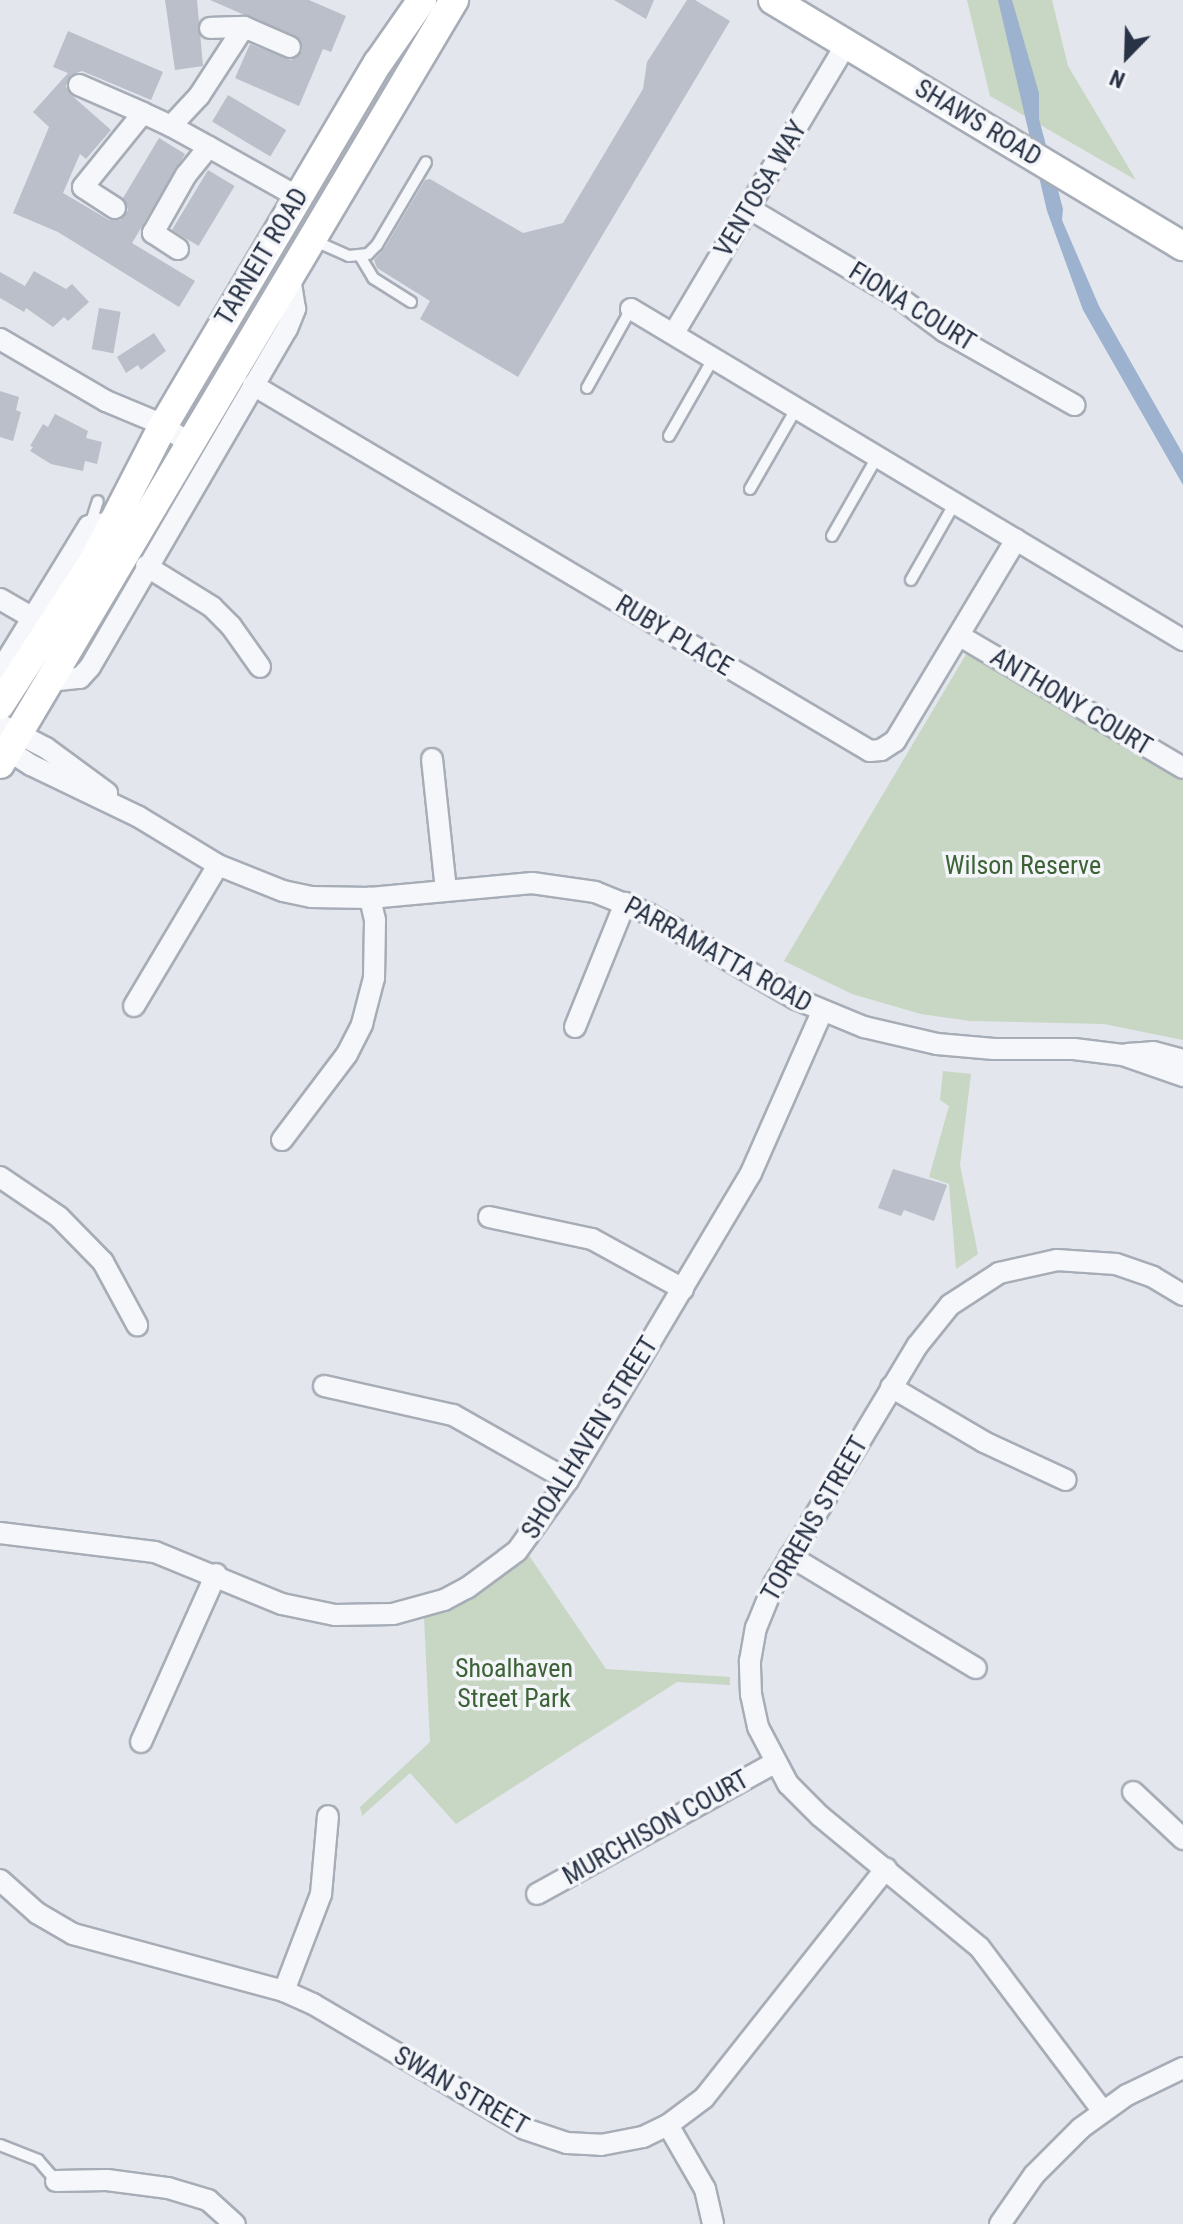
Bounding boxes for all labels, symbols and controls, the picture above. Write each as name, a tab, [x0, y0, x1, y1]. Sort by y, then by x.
north arrow	[1087, 16, 1167, 96]
text: N	[1106, 64, 1129, 93]
street label: SHAWS ROAD	[909, 73, 1047, 173]
street label: VENTOSA WAY	[708, 115, 814, 263]
street label: TARNEIT ROAD	[209, 183, 315, 331]
street label: FIONA COURT	[843, 256, 981, 358]
street label: RUBY PLACE	[610, 589, 738, 683]
street label: ANTHONY COURT	[985, 642, 1157, 762]
park label: Wilson Reserve	[945, 850, 1101, 882]
street label: PARRAMATTA ROAD	[619, 891, 817, 1019]
street label: SHOALHAVEN STREET	[515, 1331, 665, 1545]
street label: TORRENS STREET	[755, 1431, 875, 1607]
park label: Shoalhaven Street Park	[455, 1653, 573, 1714]
street label: MURCHISON COURT	[558, 1764, 754, 1892]
street label: SWAN STREET	[388, 2040, 534, 2142]

